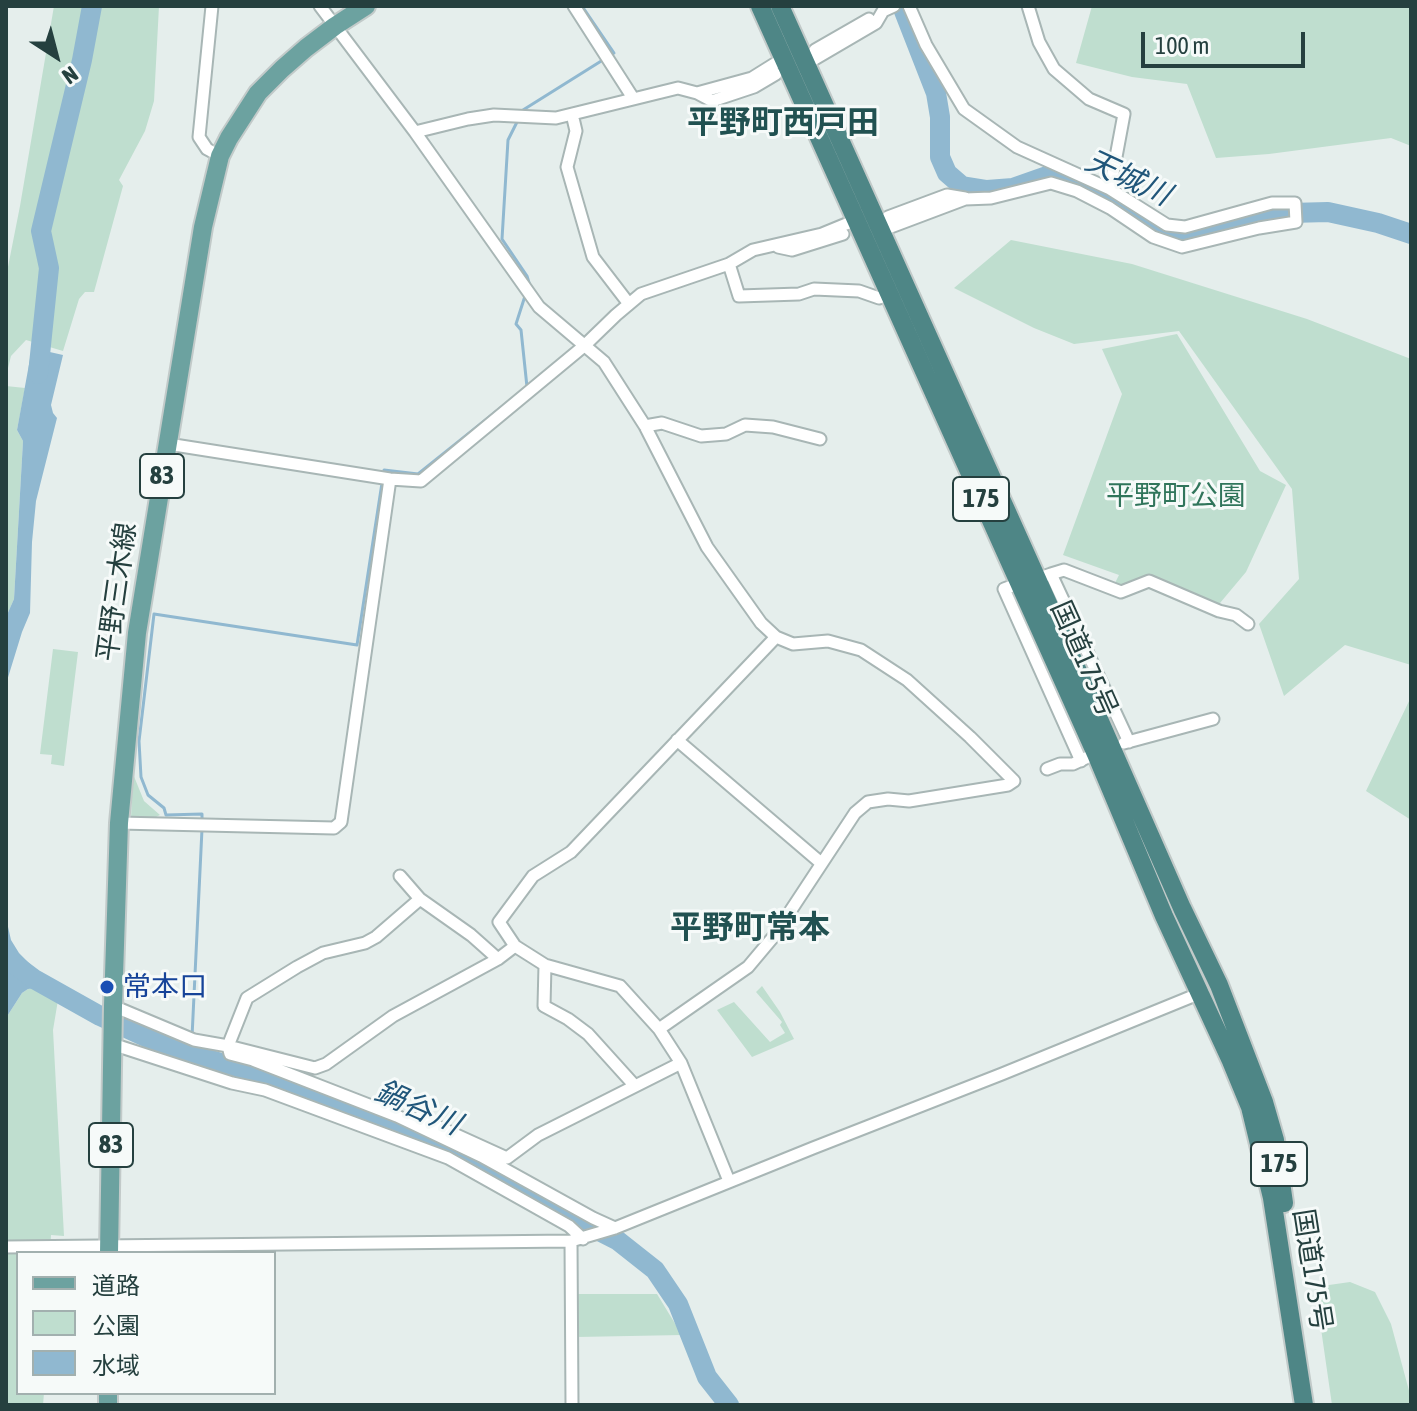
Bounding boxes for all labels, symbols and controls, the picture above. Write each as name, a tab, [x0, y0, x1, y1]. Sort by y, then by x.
north arrow	[16, 16, 96, 96]
scale bar	[1145, 16, 1309, 66]
text: 100 m	[1155, 32, 1209, 59]
text: N	[57, 61, 83, 90]
district label: 平野町西戸田	[687, 104, 879, 142]
water label: 天城川	[1080, 143, 1176, 213]
road number: 83	[140, 454, 184, 498]
road number: 175	[953, 477, 1009, 521]
park label: 平野町公園	[1106, 479, 1246, 513]
street label: 平野三木線	[91, 520, 143, 664]
street label: 国道175号	[1044, 596, 1124, 722]
district label: 平野町常本	[670, 909, 830, 947]
place label: 常本口	[123, 970, 207, 1004]
marker: 常本口	[98, 978, 116, 996]
water label: 鍋谷川	[370, 1073, 466, 1143]
road number: 83	[89, 1123, 133, 1167]
road number: 175	[1251, 1142, 1307, 1186]
street label: 国道175号	[1286, 1206, 1338, 1334]
legend	[16, 1251, 276, 1395]
text: 道路	[92, 1272, 140, 1299]
text: 公園	[92, 1312, 140, 1339]
text: 水域	[92, 1352, 140, 1379]

